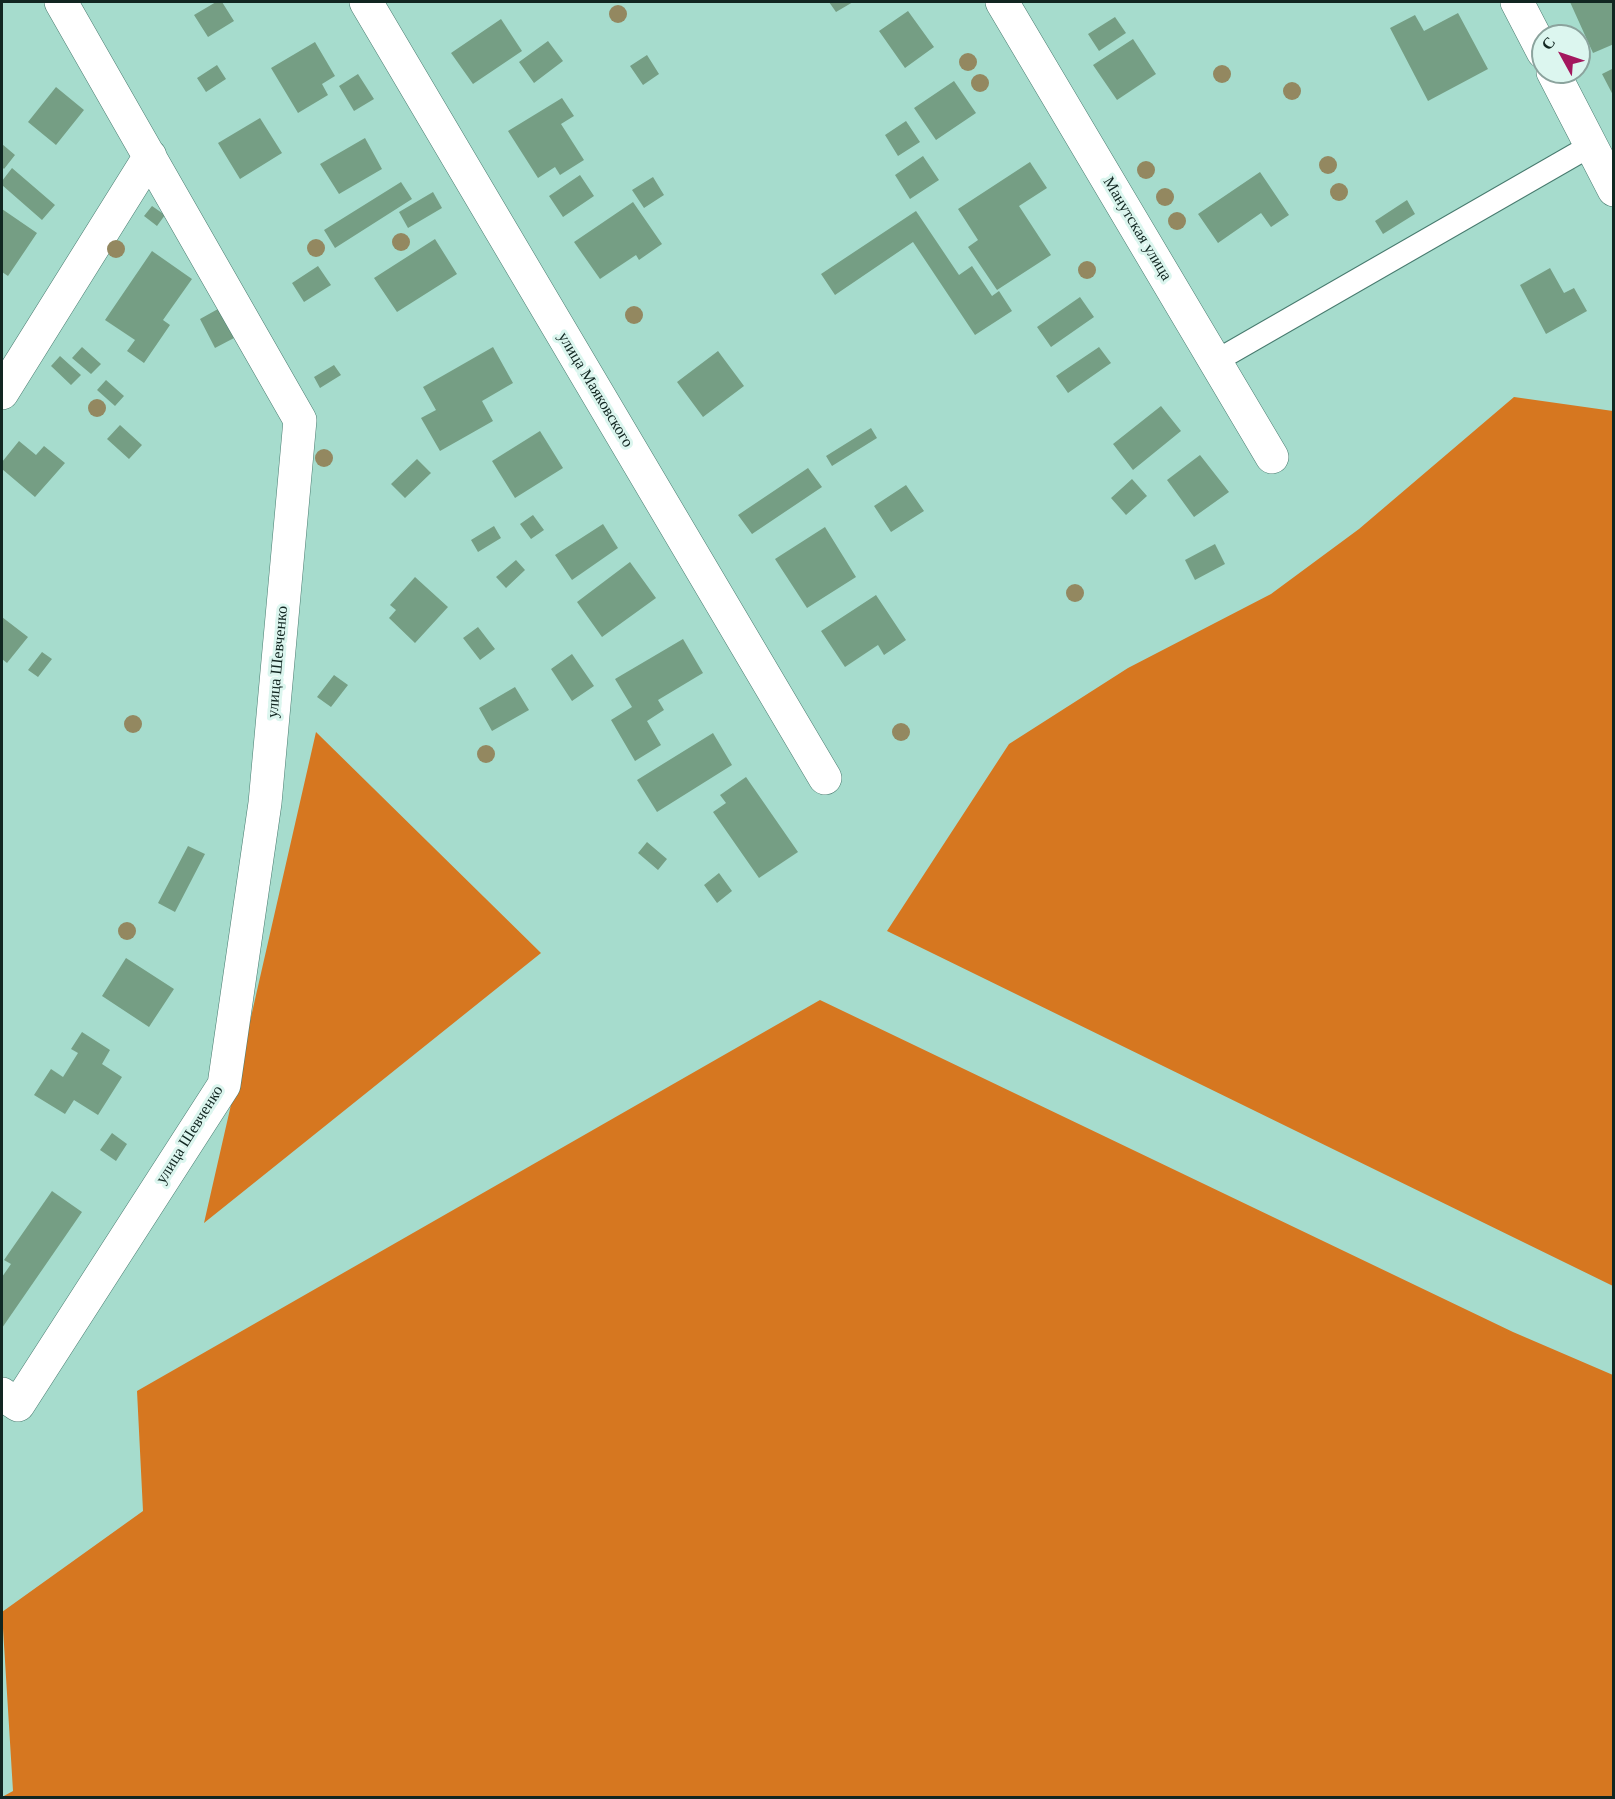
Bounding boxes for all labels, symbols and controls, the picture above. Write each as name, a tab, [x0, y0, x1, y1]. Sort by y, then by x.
north arrow	[1531, 24, 1591, 84]
text: С	[1538, 34, 1559, 53]
street label: Манутская улица	[1098, 174, 1176, 284]
street label: улица Маяковского	[553, 329, 637, 451]
street label: улица Шевченко	[264, 605, 292, 719]
street label: улица Шевченко	[152, 1082, 228, 1188]

